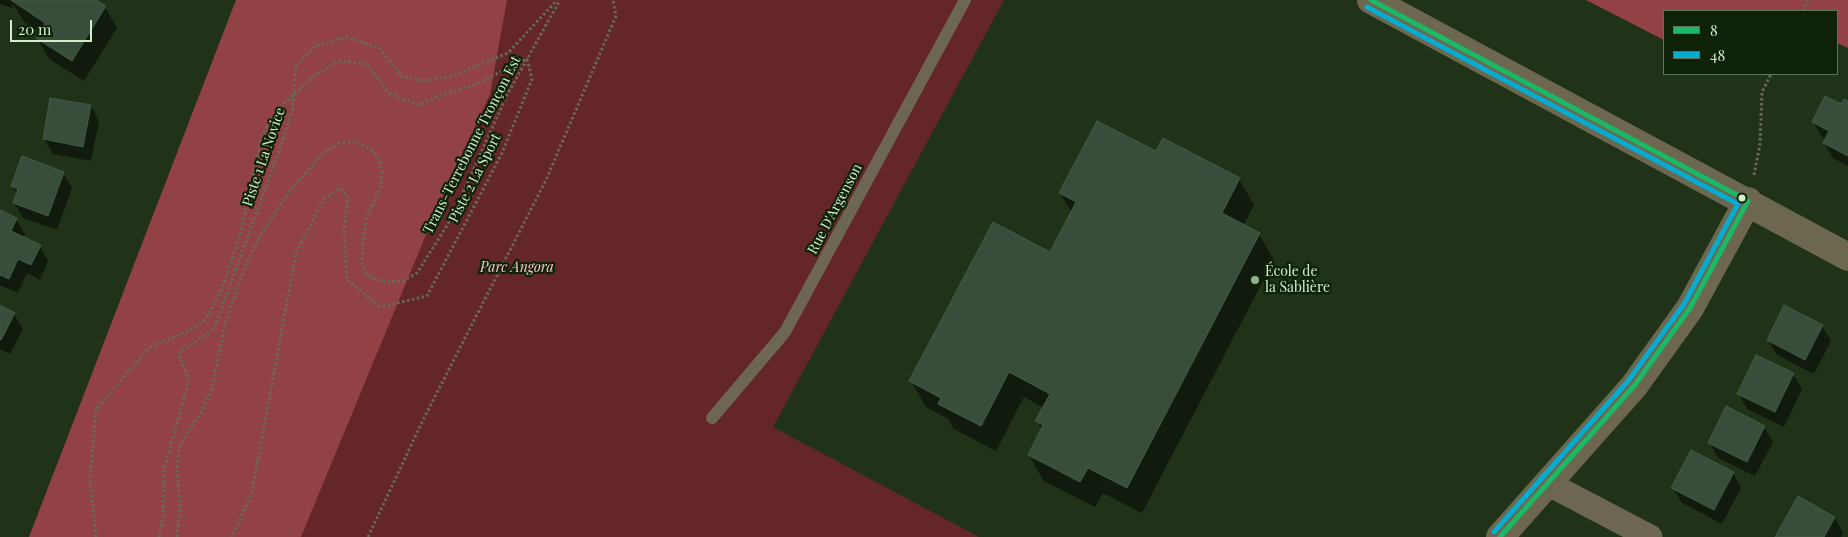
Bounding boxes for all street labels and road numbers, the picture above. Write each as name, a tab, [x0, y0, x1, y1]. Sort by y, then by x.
street label: Trans-Terrebonne Tronçon Est	[420, 53, 524, 237]
street label: Piste 1 La Novice	[239, 105, 289, 209]
street label: Piste 2 La Sport	[445, 131, 505, 225]
street label: Rue D'Argenson	[804, 161, 866, 257]

